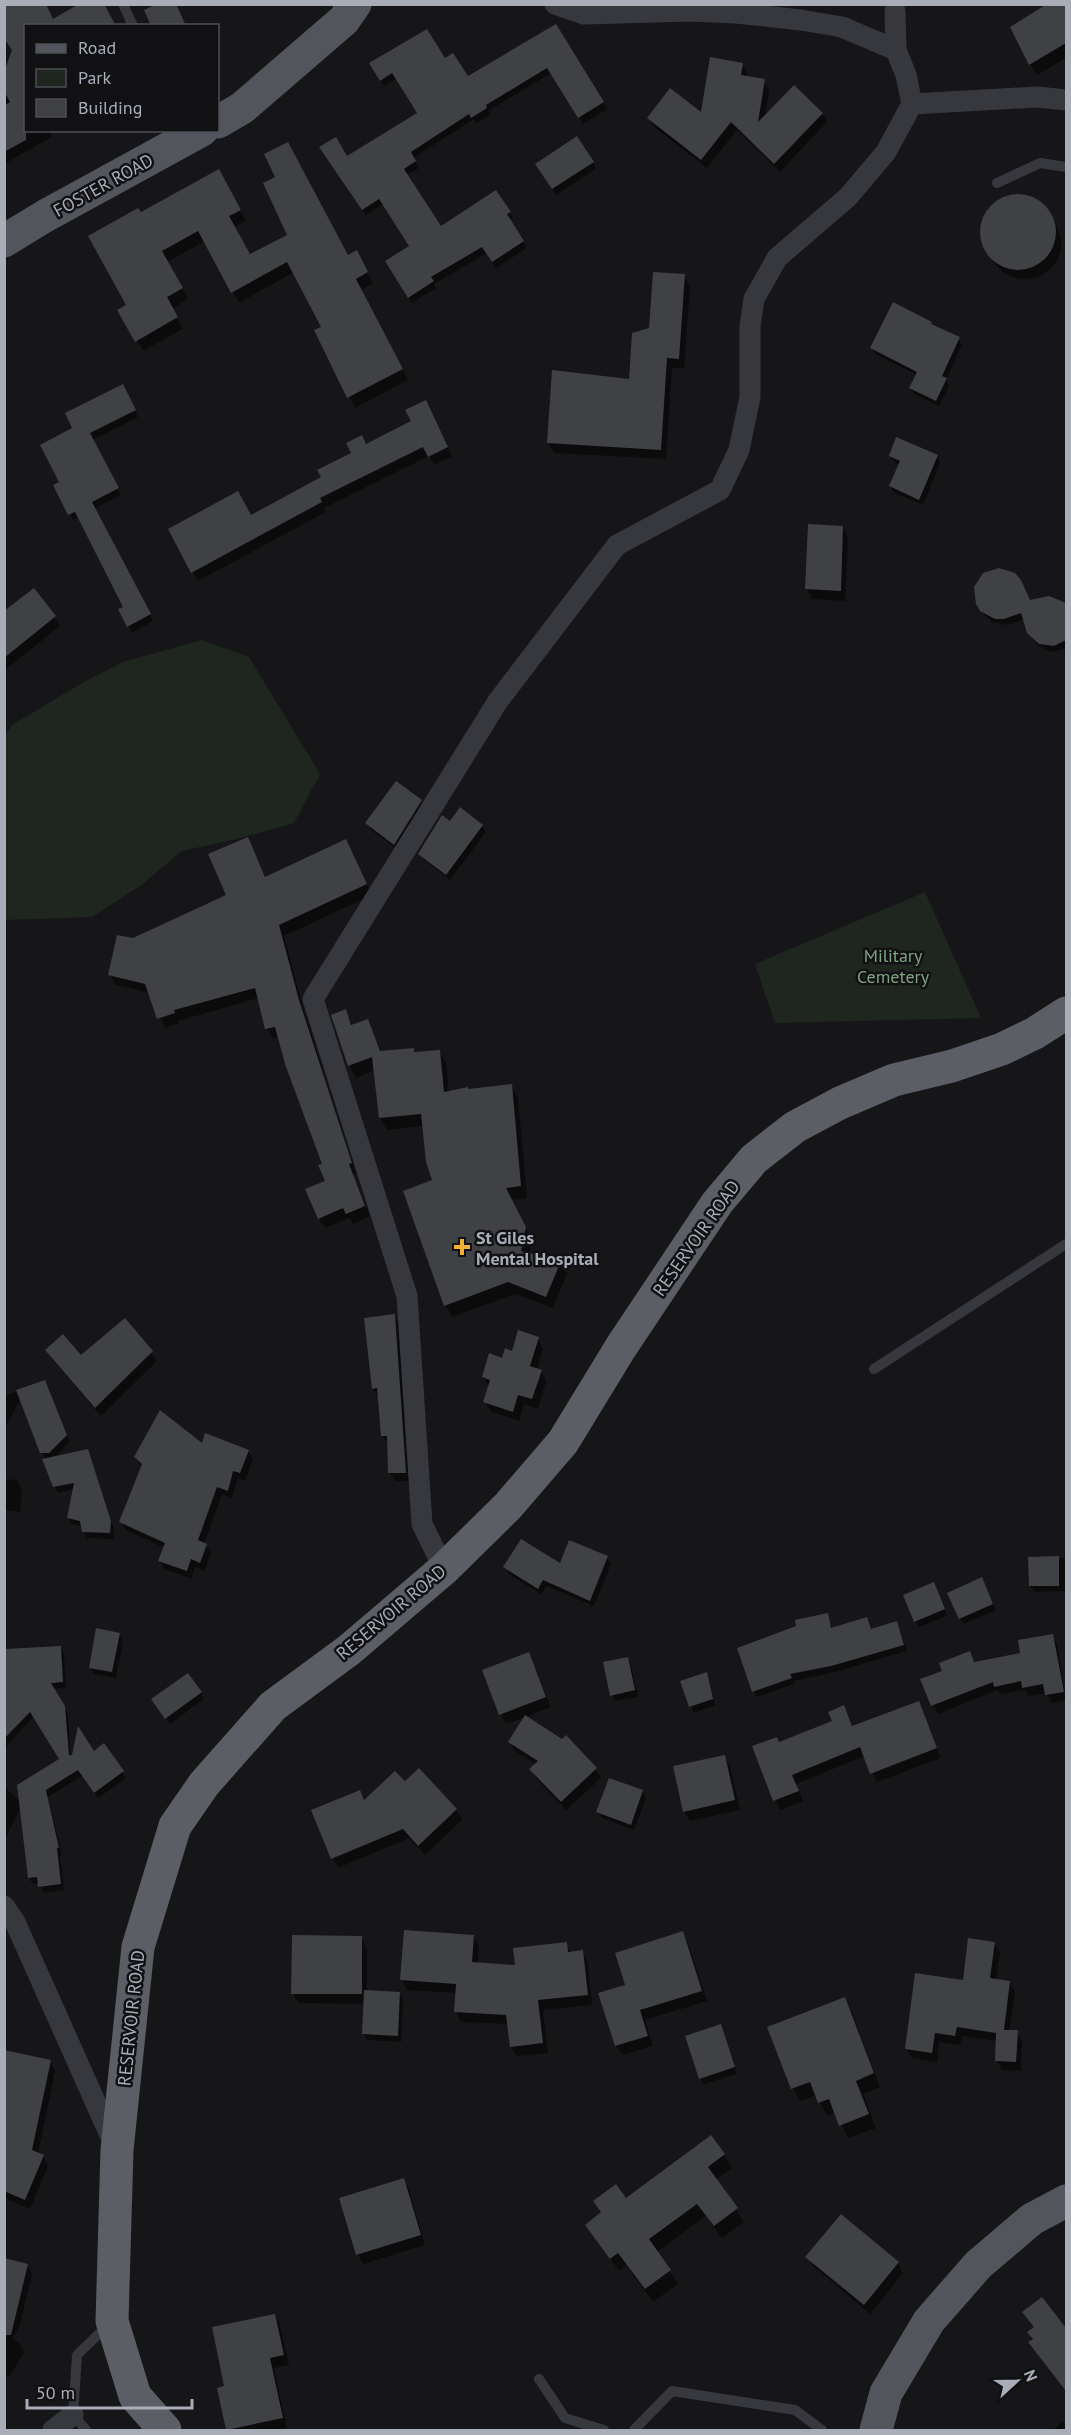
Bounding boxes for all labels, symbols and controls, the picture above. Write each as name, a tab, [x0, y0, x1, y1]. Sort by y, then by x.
legend	[24, 24, 219, 132]
text: Road	[78, 36, 116, 59]
text: Park	[78, 66, 111, 89]
text: Building	[78, 96, 142, 119]
street label: FOSTER ROAD	[49, 148, 157, 222]
park label: Military Cemetery	[857, 944, 930, 988]
street label: RESERVOIR ROAD	[647, 1176, 745, 1300]
place label: St Giles Mental Hospital	[476, 1226, 599, 1270]
marker: St Giles Mental Hospital	[453, 1238, 471, 1256]
street label: RESERVOIR ROAD	[331, 1559, 451, 1665]
street label: RESERVOIR ROAD	[112, 1949, 150, 2087]
north arrow	[987, 2351, 1047, 2411]
text: N	[1020, 2367, 1042, 2384]
scale bar	[27, 2372, 192, 2410]
text: 50 m	[36, 2381, 75, 2404]

